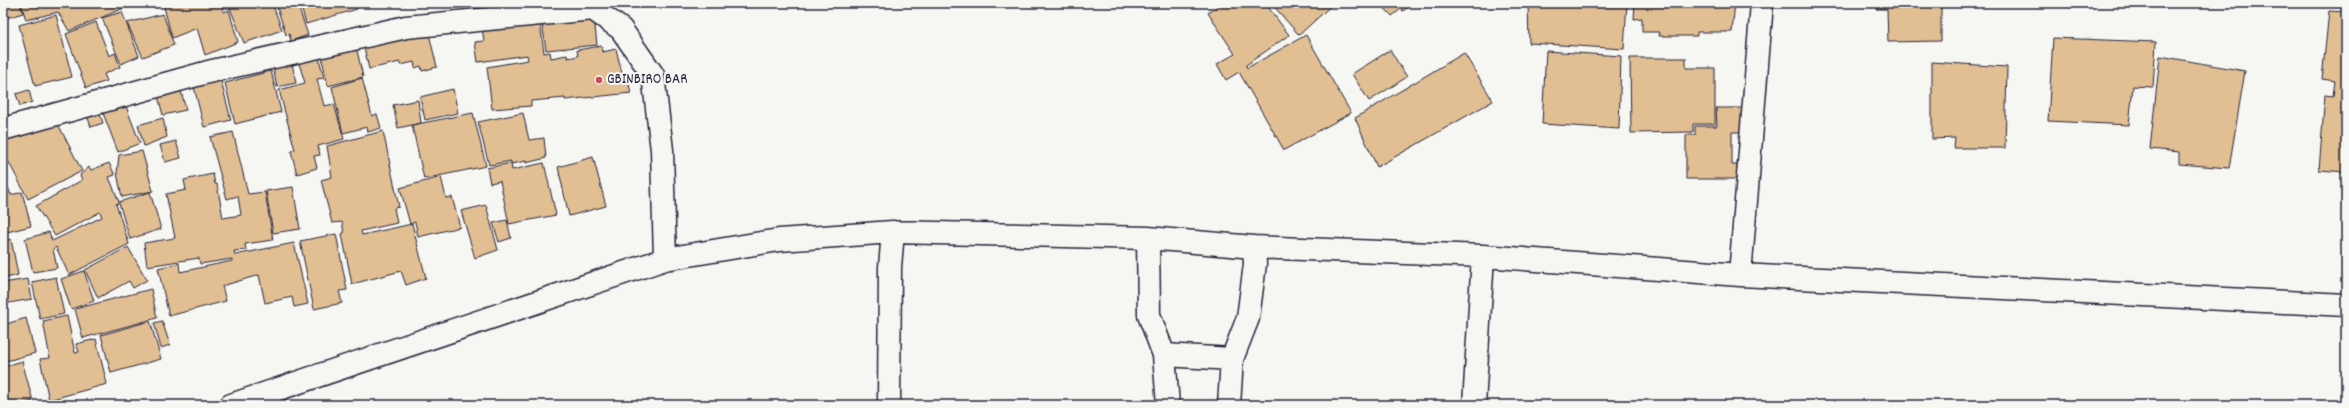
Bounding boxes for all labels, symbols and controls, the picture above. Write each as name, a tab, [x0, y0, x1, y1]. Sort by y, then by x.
place label: GBINBIRO BAR	[607, 69, 687, 91]
marker: GBINBIRO BAR	[594, 75, 604, 85]

